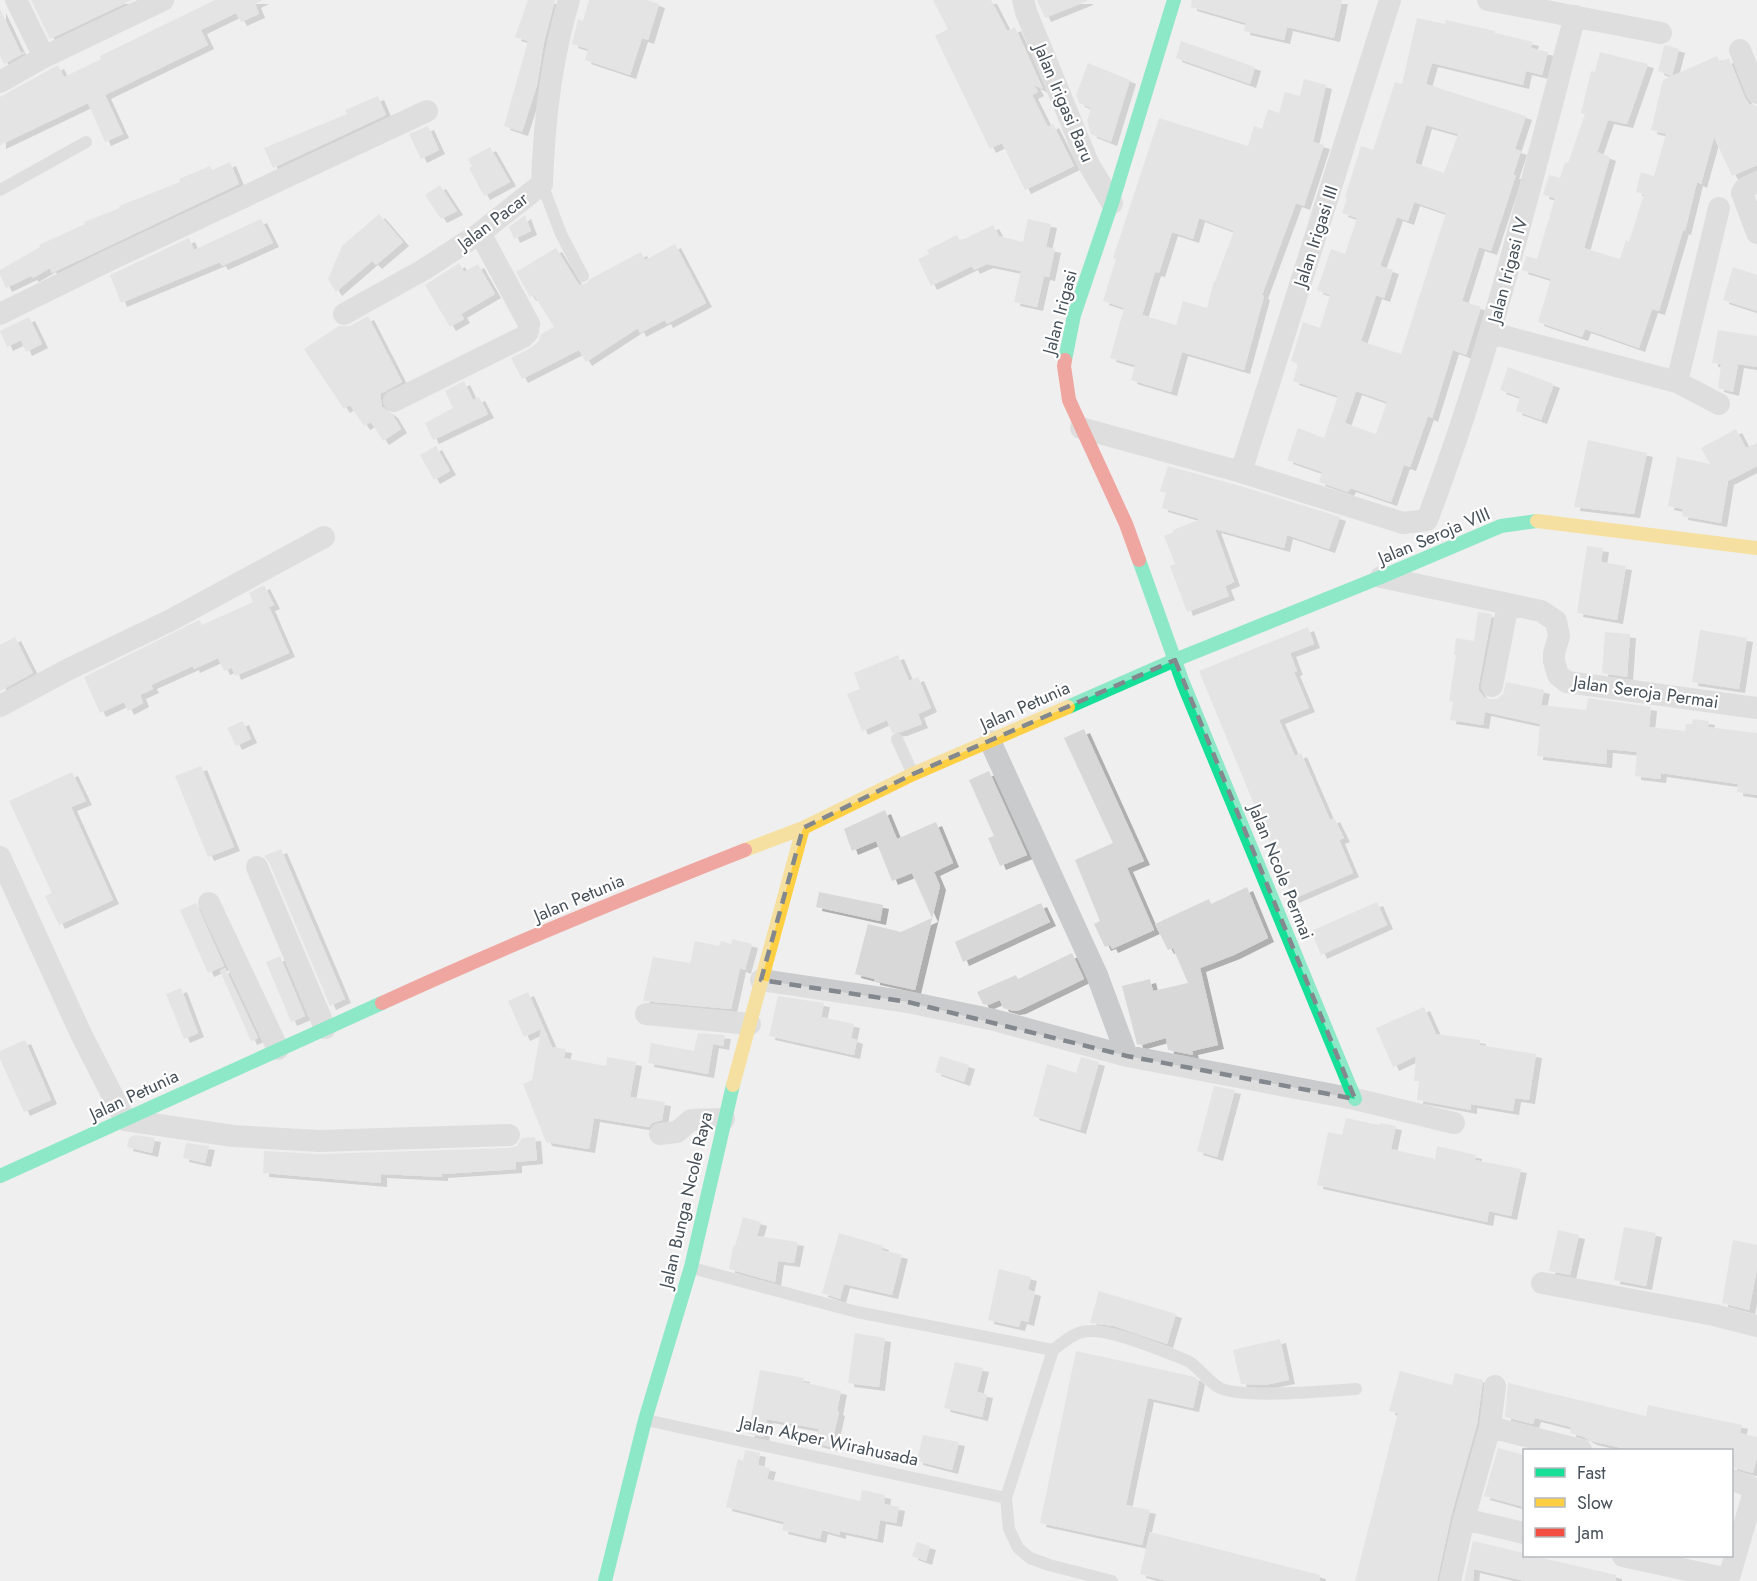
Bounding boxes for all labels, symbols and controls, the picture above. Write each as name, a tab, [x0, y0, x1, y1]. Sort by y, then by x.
street label: Jalan Irigasi Baru	[1027, 38, 1101, 166]
street label: Jalan Irigasi III	[1287, 182, 1345, 292]
street label: Jalan Pacar	[451, 185, 534, 257]
street label: Jalan Irigasi IV	[1481, 214, 1535, 328]
street label: Jalan Irigasi	[1036, 267, 1084, 359]
street label: Jalan Seroja VIII	[1372, 501, 1494, 572]
street label: Jalan Seroja Permai	[1570, 669, 1720, 715]
street label: Jalan Petunia	[974, 675, 1074, 738]
street label: Jalan Ncole Permai	[1241, 799, 1320, 944]
street label: Jalan Petunia	[528, 867, 628, 929]
street label: Jalan Petunia	[83, 1063, 183, 1128]
street label: Jalan Bunga Ncole Raya	[653, 1109, 719, 1293]
street label: Jalan Akper Wirahusada	[735, 1409, 921, 1473]
legend	[1523, 1449, 1733, 1557]
text: Fast	[1577, 1460, 1606, 1486]
text: Slow	[1577, 1490, 1614, 1516]
text: Jam	[1575, 1520, 1604, 1546]

